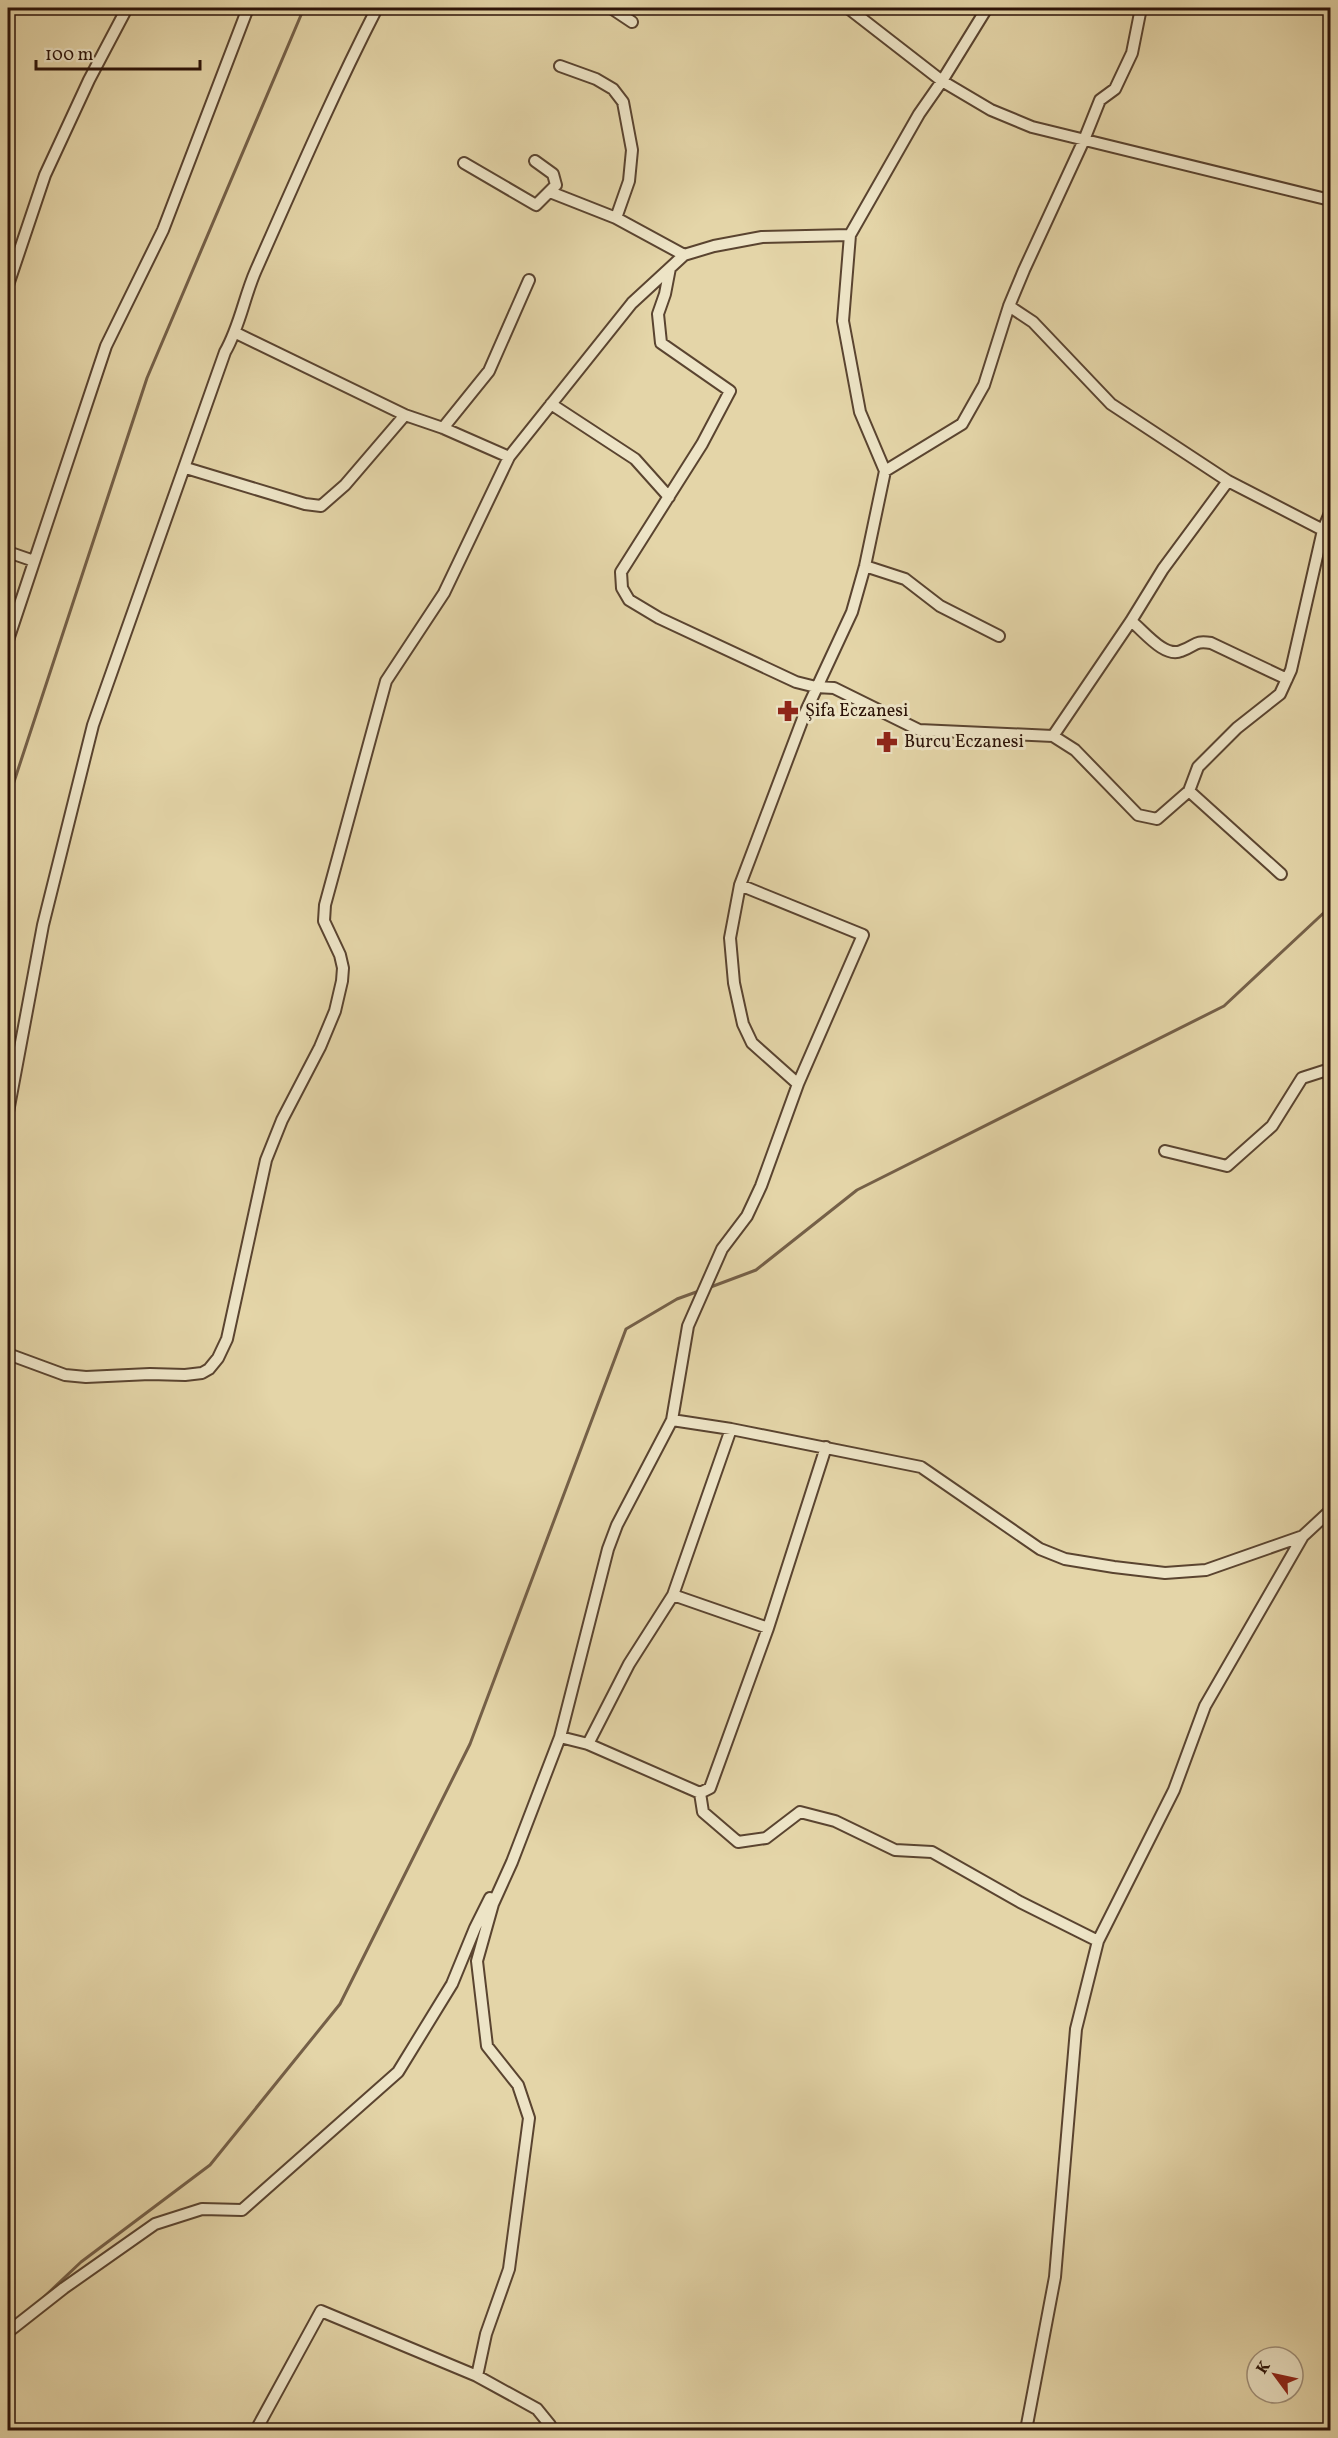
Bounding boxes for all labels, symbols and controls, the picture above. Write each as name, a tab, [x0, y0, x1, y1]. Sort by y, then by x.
scale bar	[36, 33, 200, 71]
text: 100 m	[45, 43, 94, 68]
pharmacy icon: Şifa Eczanesi	[776, 699, 800, 723]
place label: Şifa Eczanesi	[805, 699, 908, 724]
pharmacy icon: Burcu Eczanesi	[875, 730, 899, 754]
place label: Burcu Eczanesi	[904, 730, 1024, 755]
north arrow	[1245, 2345, 1305, 2405]
text: K	[1252, 2357, 1277, 2379]

